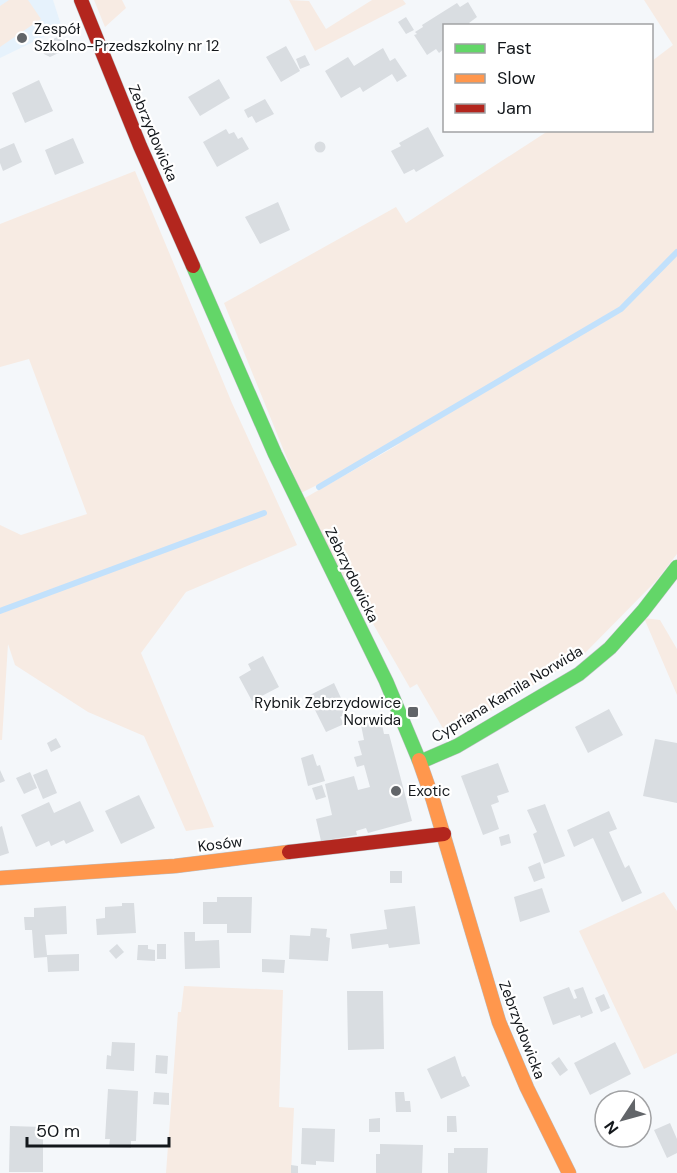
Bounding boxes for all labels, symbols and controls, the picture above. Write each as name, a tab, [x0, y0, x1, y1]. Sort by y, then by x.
place label: Zespół Szkolno-Przedszkolny nr 12	[34, 19, 219, 56]
legend	[443, 24, 653, 132]
marker: Zespół Szkolno-Przedszkolny nr 12	[15, 31, 29, 45]
text: Fast	[497, 36, 532, 60]
text: Slow	[497, 66, 536, 90]
street label: Zebrzydowicka	[124, 82, 182, 184]
text: Jam	[497, 96, 532, 120]
street label: Zebrzydowicka	[320, 524, 384, 626]
street label: Cypriana Kamila Norwida	[428, 641, 586, 747]
place label: Rybnik Zebrzydowice Norwida	[254, 693, 401, 730]
marker: Rybnik Zebrzydowice Norwida	[406, 705, 420, 719]
place label: Exotic	[408, 781, 450, 801]
marker: Exotic	[389, 784, 403, 798]
street label: Kosów	[197, 831, 244, 857]
street label: Zebrzydowicka	[494, 978, 550, 1082]
north arrow	[593, 1089, 653, 1149]
scale bar	[27, 1110, 170, 1148]
text: N	[599, 1117, 623, 1138]
text: 50 m	[36, 1119, 80, 1143]

